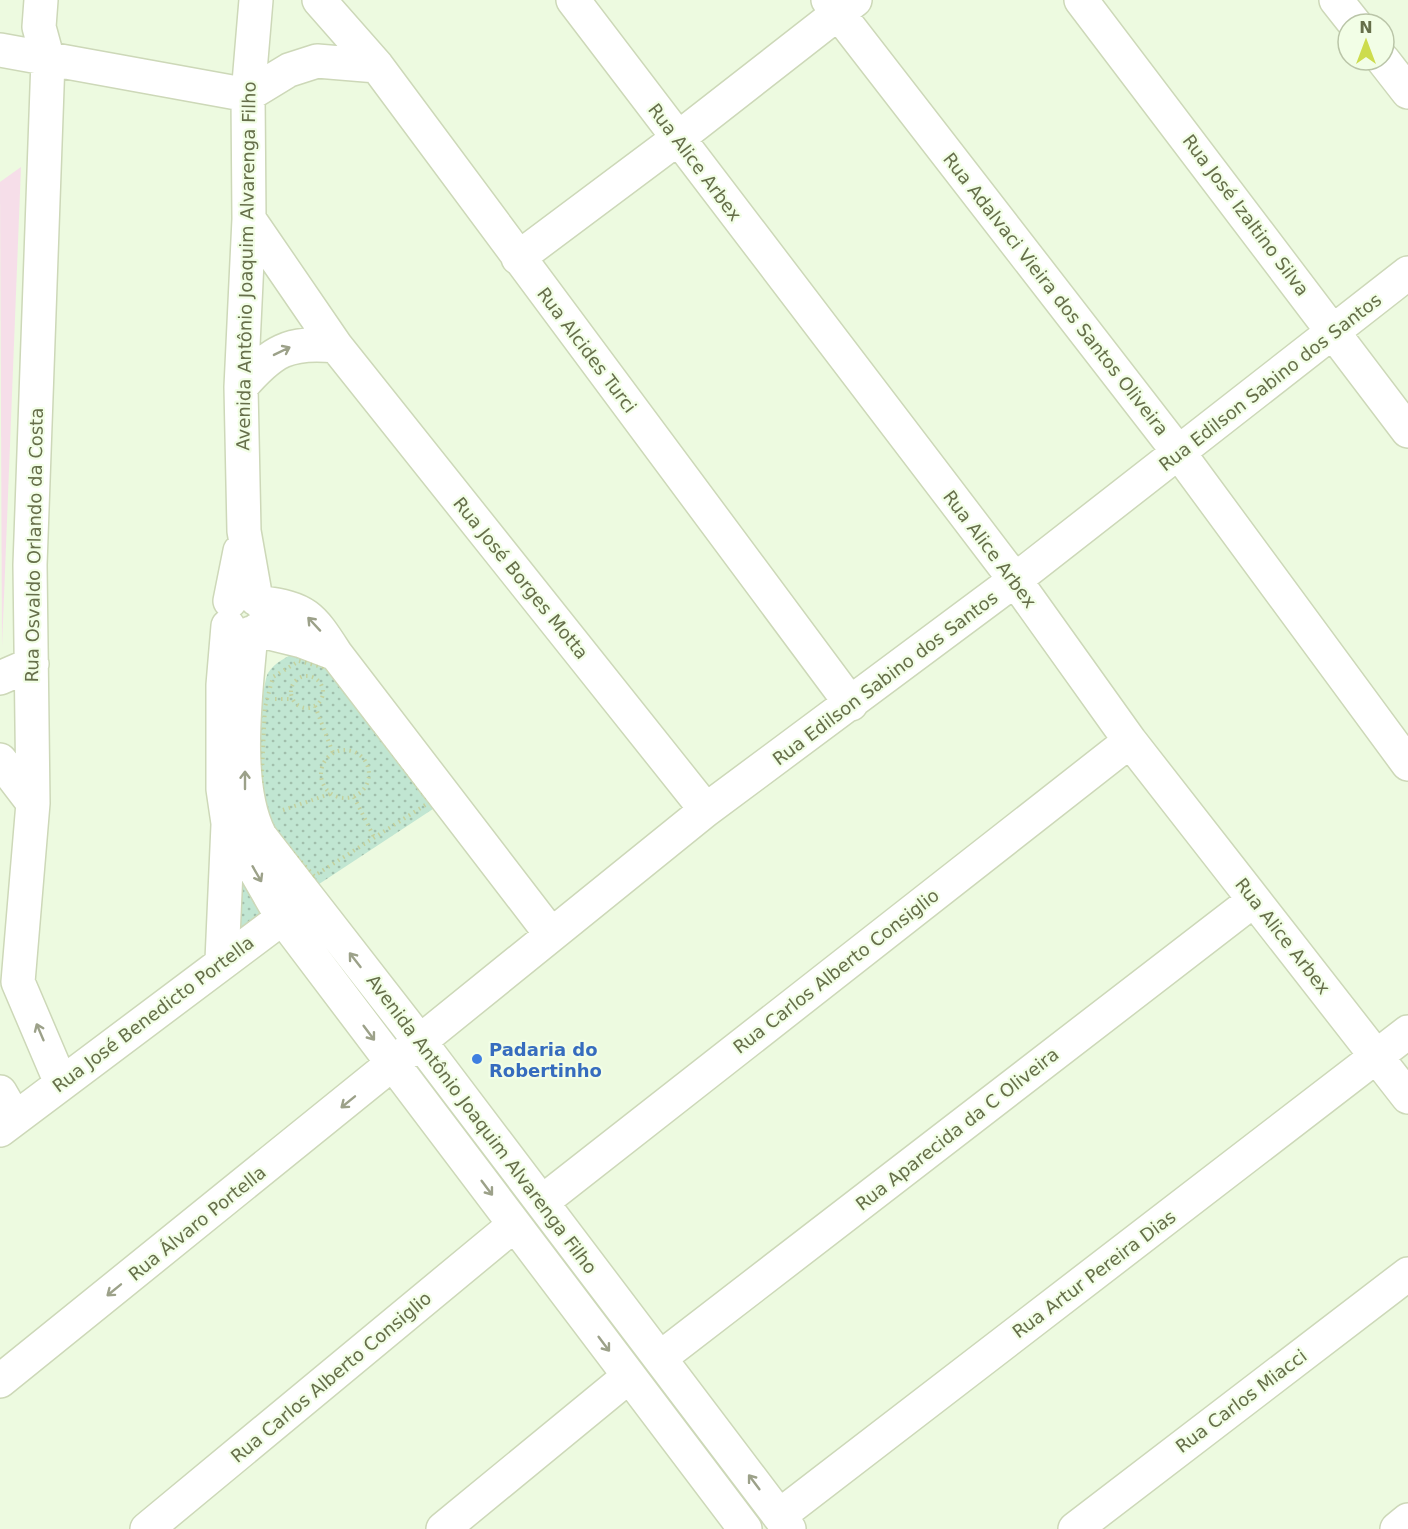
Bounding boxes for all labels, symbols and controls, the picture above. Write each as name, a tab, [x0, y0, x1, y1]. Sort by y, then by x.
north arrow	[1336, 12, 1396, 72]
text: N	[1359, 18, 1373, 37]
street label: Avenida Antônio Joaquim Alvarenga Filho	[232, 81, 260, 451]
street label: Rua Alice Arbex	[644, 99, 746, 225]
street label: Rua José Izaltino Silva	[1179, 130, 1313, 300]
street label: Rua Adalvaci Vieira dos Santos Oliveira	[939, 149, 1173, 439]
street label: Rua Alcides Turci	[533, 283, 641, 417]
street label: Rua Edilson Sabino dos Santos	[1155, 289, 1385, 475]
one-way arrow	[273, 345, 291, 357]
street label: Rua Osvaldo Orlando da Costa	[21, 408, 47, 682]
street label: Rua Alice Arbex	[939, 486, 1041, 612]
street label: Rua José Borges Motta	[449, 493, 593, 663]
street label: Rua Edilson Sabino dos Santos	[768, 587, 1002, 769]
one-way arrow	[307, 616, 321, 631]
one-way arrow	[239, 770, 251, 790]
one-way arrow	[251, 865, 263, 882]
street label: Rua Alice Arbex	[1231, 874, 1335, 998]
street label: Rua Carlos Alberto Consiglio	[729, 884, 943, 1058]
street label: Rua José Benedicto Portella	[48, 932, 258, 1096]
one-way arrow	[349, 952, 362, 968]
street label: Avenida Antônio Joaquim Alvarenga Filho	[363, 970, 601, 1278]
one-way arrow	[33, 1024, 45, 1042]
one-way arrow	[363, 1024, 376, 1040]
place label: Padaria do Robertinho	[489, 1039, 602, 1081]
street label: Rua Aparecida da C Oliveira	[851, 1043, 1063, 1215]
marker: Padaria do Robertinho	[470, 1052, 484, 1066]
one-way arrow	[340, 1095, 356, 1108]
street label: Rua Álvaro Portella	[124, 1161, 270, 1285]
one-way arrow	[480, 1180, 493, 1196]
street label: Rua Artur Pereira Dias	[1008, 1206, 1180, 1342]
one-way arrow	[106, 1283, 122, 1296]
street label: Rua Carlos Alberto Consiglio	[227, 1287, 435, 1467]
one-way arrow	[598, 1336, 610, 1352]
street label: Rua Carlos Miacci	[1171, 1345, 1311, 1457]
one-way arrow	[747, 1475, 760, 1491]

